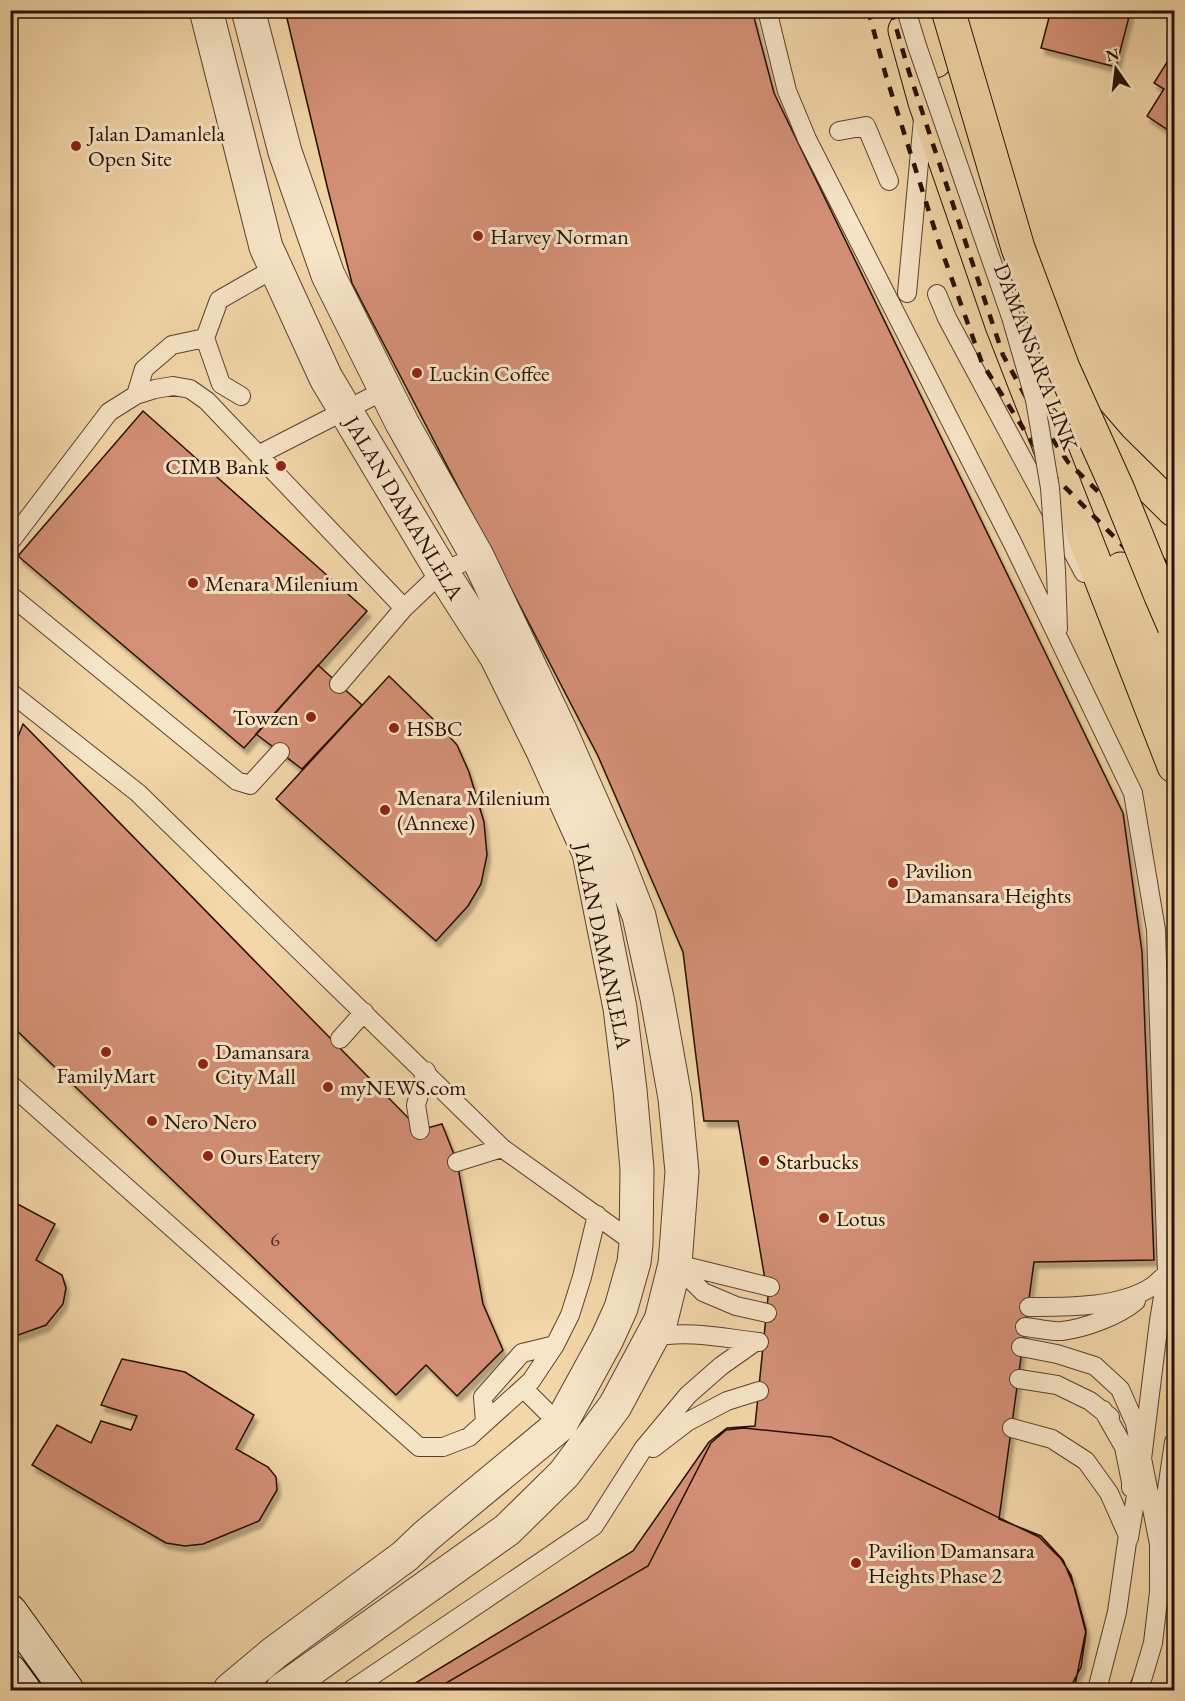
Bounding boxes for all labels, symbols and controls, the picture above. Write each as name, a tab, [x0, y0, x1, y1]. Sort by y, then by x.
north arrow	[1086, 39, 1146, 99]
text: N	[1104, 43, 1121, 67]
place label: Jalan Damanlela Open Site	[86, 119, 225, 173]
marker: Jalan Damanlela Open Site	[69, 139, 83, 153]
place label: Harvey Norman	[490, 222, 629, 251]
marker: Harvey Norman	[471, 229, 485, 243]
street label: DAMANSARA LINK	[987, 259, 1085, 456]
place label: Luckin Coffee	[429, 359, 550, 388]
marker: Luckin Coffee	[410, 366, 424, 380]
street label: JALAN DAMANLELA	[337, 409, 471, 606]
place label: CIMB Bank	[165, 452, 270, 481]
marker: CIMB Bank	[274, 459, 288, 473]
place label: Menara Milenium	[205, 569, 359, 598]
marker: Menara Milenium	[186, 576, 200, 590]
place label: Towzen	[232, 703, 299, 732]
marker: Towzen	[304, 710, 318, 724]
place label: HSBC	[406, 714, 463, 743]
marker: HSBC	[387, 721, 401, 735]
place label: Menara Milenium (Annexe)	[397, 783, 551, 837]
marker: Menara Milenium (Annexe)	[378, 803, 392, 817]
street label: JALAN DAMANLELA	[567, 839, 639, 1052]
place label: Pavilion Damansara Heights	[905, 856, 1071, 910]
marker: Pavilion Damansara Heights	[886, 876, 900, 890]
place label: Damansara City Mall	[215, 1037, 310, 1091]
marker: FamilyMart	[99, 1045, 113, 1059]
marker: Damansara City Mall	[196, 1057, 210, 1071]
place label: FamilyMart	[56, 1061, 156, 1090]
place label: myNEWS.com	[340, 1073, 466, 1102]
marker: myNEWS.com	[321, 1080, 335, 1094]
place label: Nero Nero	[164, 1107, 257, 1136]
marker: Nero Nero	[145, 1114, 159, 1128]
place label: Ours Eatery	[220, 1142, 321, 1171]
place label: Starbucks	[776, 1147, 859, 1176]
marker: Ours Eatery	[201, 1149, 215, 1163]
marker: Starbucks	[757, 1154, 771, 1168]
place label: Lotus	[836, 1204, 885, 1233]
marker: Lotus	[817, 1211, 831, 1225]
house number: 6	[270, 1226, 280, 1252]
place label: Pavilion Damansara Heights Phase 2	[868, 1536, 1035, 1590]
marker: Pavilion Damansara Heights Phase 2	[849, 1556, 863, 1570]

